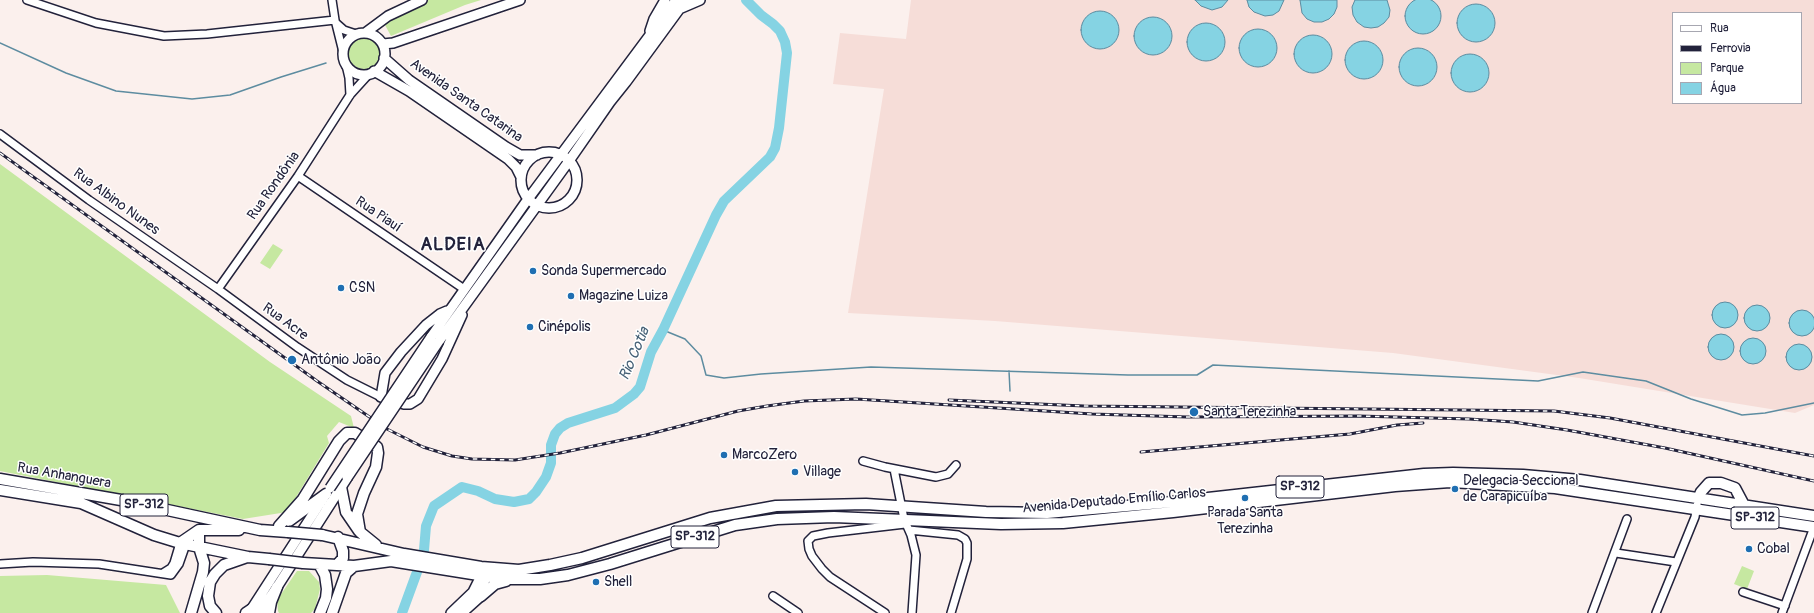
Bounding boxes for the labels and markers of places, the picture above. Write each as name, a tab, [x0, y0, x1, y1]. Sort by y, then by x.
place label: Sonda Supermercado	[541, 263, 667, 279]
marker: Sonda Supermercado	[528, 266, 538, 276]
place label: CSN	[349, 280, 375, 296]
marker: CSN	[336, 283, 346, 293]
place label: Magazine Luiza	[579, 288, 668, 304]
marker: Magazine Luiza	[566, 291, 576, 301]
place label: Cinépolis	[538, 319, 591, 335]
marker: Cinépolis	[525, 322, 535, 332]
place label: Antônio João	[301, 352, 381, 368]
marker: Antônio João	[286, 354, 298, 366]
place label: Santa Terezinha	[1203, 404, 1296, 420]
marker: Santa Terezinha	[1188, 406, 1200, 418]
place label: MarcoZero	[732, 447, 797, 463]
marker: MarcoZero	[719, 450, 729, 460]
place label: Village	[803, 464, 841, 480]
marker: Village	[790, 467, 800, 477]
place label: Delegacia Seccional de Carapicuíba	[1463, 473, 1579, 506]
marker: Delegacia Seccional de Carapicuíba	[1450, 484, 1460, 494]
marker: Parada Santa Terezinha	[1240, 493, 1250, 503]
place label: Parada Santa Terezinha	[1207, 505, 1283, 538]
place label: Cobal	[1757, 541, 1790, 557]
marker: Cobal	[1744, 544, 1754, 554]
place label: Shell	[604, 574, 632, 590]
marker: Shell	[591, 577, 601, 587]

